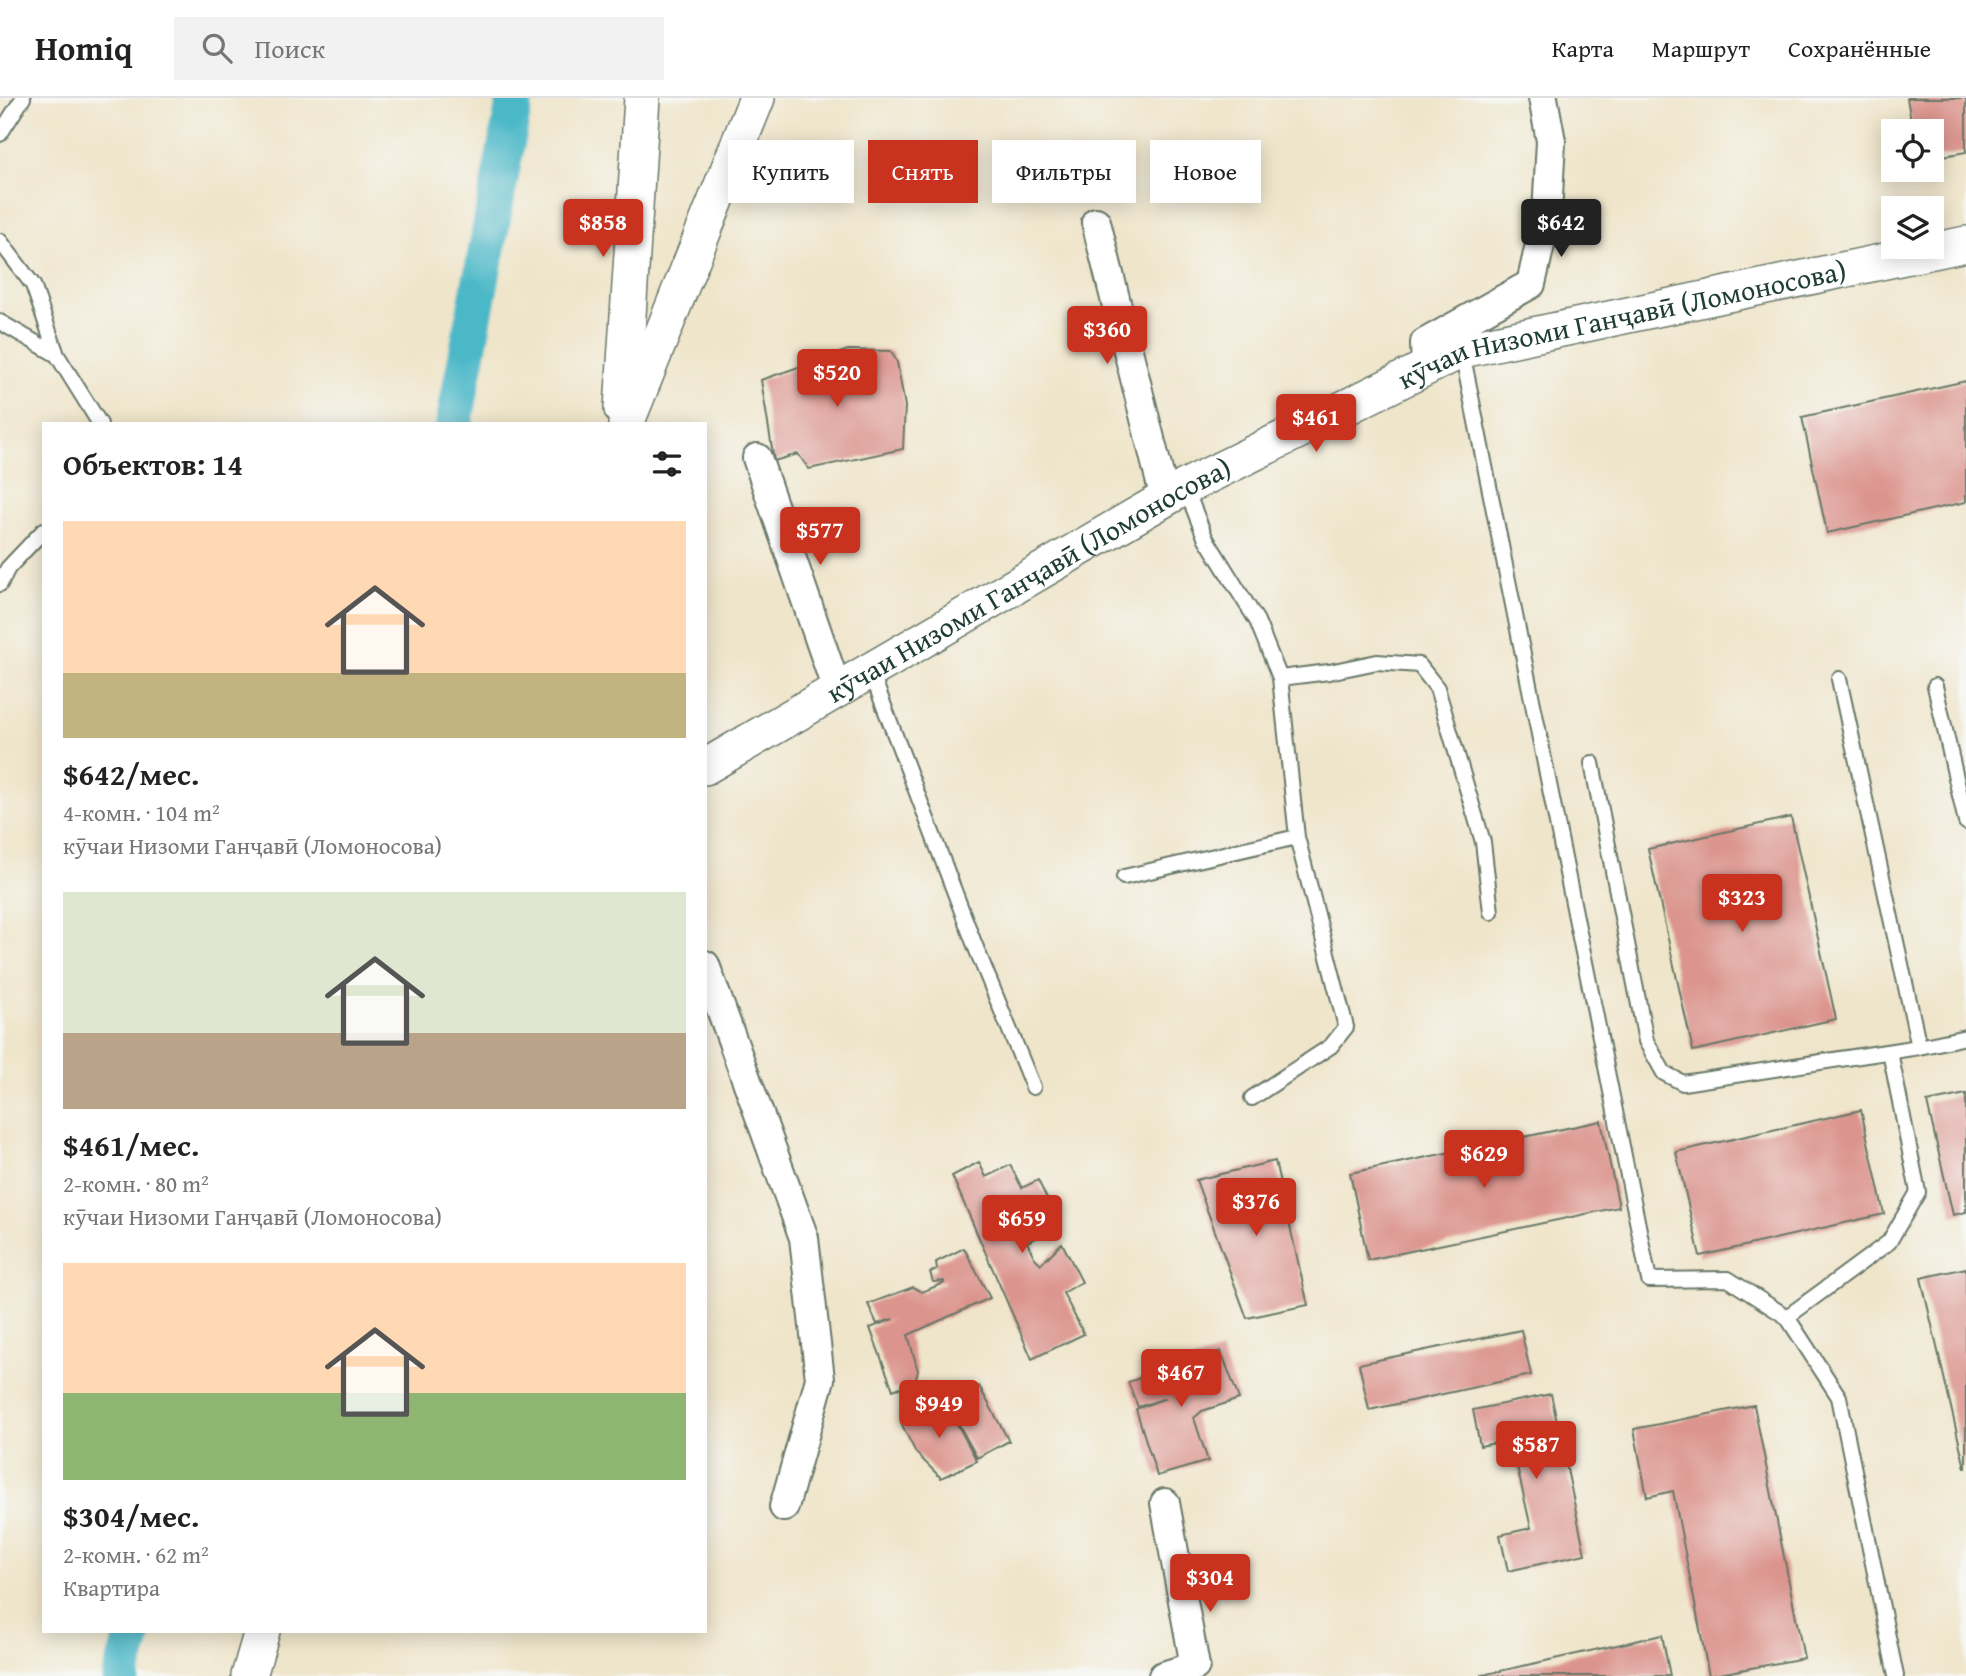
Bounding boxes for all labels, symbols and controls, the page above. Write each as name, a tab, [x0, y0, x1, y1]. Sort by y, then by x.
search box	[174, 17, 664, 80]
text: Homiq	[35, 24, 132, 72]
icon: search	[198, 29, 236, 67]
text: Поиск	[254, 29, 325, 68]
text: Карта	[1552, 31, 1614, 66]
text: Маршрут	[1652, 31, 1750, 66]
text: Сохранённые	[1788, 31, 1931, 66]
map controls	[1881, 119, 1944, 259]
button: locate	[1881, 119, 1944, 182]
chip: Купить	[728, 140, 854, 203]
chip: Снять	[868, 140, 978, 203]
chip: Фильтры	[992, 140, 1136, 203]
chip: Новое	[1150, 140, 1261, 203]
button: layers	[1881, 196, 1944, 259]
pin: $858	[562, 200, 644, 259]
pin: $642	[1520, 200, 1602, 259]
text: $858	[579, 205, 627, 238]
text: $642	[1537, 205, 1585, 238]
street label: кӯчаи Низоми Ганҷавӣ (Ломоносова)	[1390, 249, 1850, 399]
pin: $360	[1066, 306, 1148, 366]
text: $360	[1083, 312, 1131, 345]
pin: $520	[796, 350, 878, 409]
text: $520	[813, 355, 861, 388]
pin: $461	[1275, 394, 1357, 454]
text: $461	[1292, 400, 1340, 433]
text: Объектов: 14	[63, 442, 243, 486]
icon: filters	[648, 445, 686, 483]
street label: кӯчаи Низоми Ганҷавӣ (Ломоносова)	[818, 446, 1238, 712]
pin: $577	[779, 508, 861, 567]
text: $577	[796, 513, 844, 546]
icon: home	[312, 567, 438, 693]
text: $642/мес.	[63, 752, 199, 796]
text: 4-комн. · 104 m²	[63, 796, 220, 829]
text: кӯчаи Низоми Ганҷавӣ (Ломоносова)	[63, 829, 442, 862]
pin: $323	[1701, 874, 1783, 934]
text: $323	[1718, 880, 1766, 913]
icon: home	[312, 938, 438, 1064]
text: $461/мес.	[63, 1123, 199, 1167]
pin: $629	[1443, 1130, 1525, 1190]
text: $629	[1460, 1136, 1508, 1169]
text: 2-комн. · 80 m²	[63, 1167, 209, 1200]
pin: $376	[1215, 1178, 1297, 1238]
text: $376	[1232, 1184, 1280, 1217]
pin: $659	[981, 1196, 1063, 1255]
text: кӯчаи Низоми Ганҷавӣ (Ломоносова)	[63, 1200, 442, 1233]
text: $659	[998, 1201, 1046, 1234]
icon: home	[312, 1309, 438, 1435]
pin: $467	[1140, 1350, 1222, 1409]
text: $467	[1157, 1355, 1205, 1388]
pin: $949	[898, 1380, 980, 1440]
text: $949	[915, 1386, 963, 1419]
pin: $587	[1495, 1422, 1577, 1481]
text: $587	[1512, 1427, 1560, 1460]
text: $304/мес.	[63, 1494, 199, 1538]
text: 2-комн. · 62 m²	[63, 1538, 209, 1571]
pin: $304	[1169, 1554, 1251, 1614]
text: $304	[1186, 1560, 1234, 1593]
text: Квартира	[63, 1571, 160, 1604]

